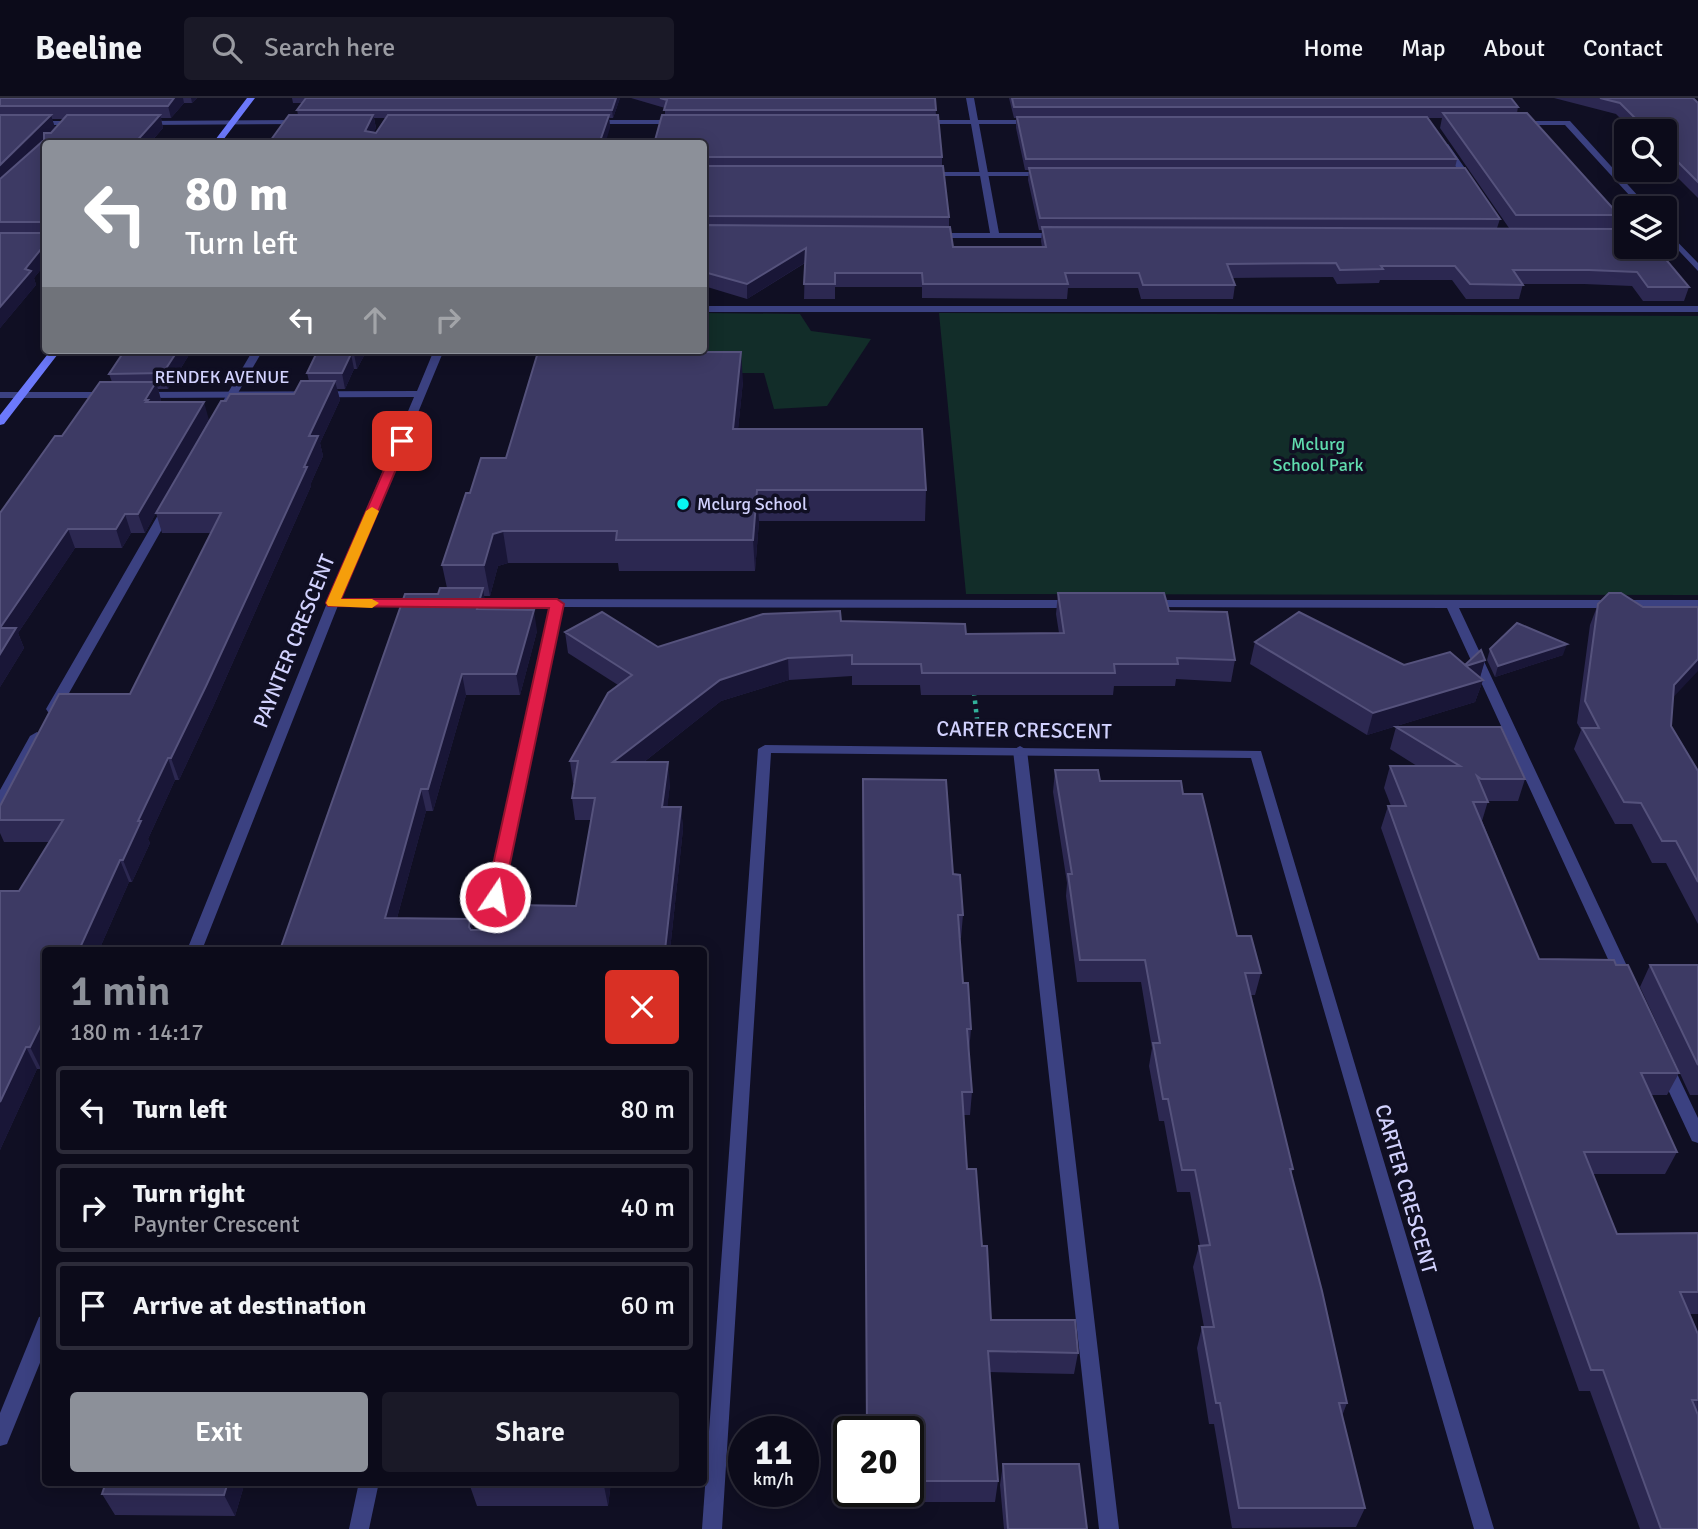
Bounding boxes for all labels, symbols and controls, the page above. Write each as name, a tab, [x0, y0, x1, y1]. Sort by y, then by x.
search box	[184, 17, 674, 80]
text: Beeline	[35, 28, 142, 69]
icon: search	[208, 29, 246, 67]
text: Search here	[264, 32, 395, 64]
text: Home	[1303, 33, 1363, 63]
text: Map	[1401, 33, 1446, 63]
text: About	[1484, 33, 1545, 63]
text: Contact	[1583, 33, 1663, 63]
map controls	[1614, 119, 1677, 259]
button: search	[1614, 119, 1677, 182]
text: 80 m	[185, 164, 288, 224]
icon: left	[70, 168, 161, 259]
button: layers	[1614, 196, 1677, 259]
text: Turn left	[185, 224, 298, 263]
icon: left	[283, 301, 321, 339]
icon: ahead	[356, 301, 394, 339]
icon: right	[429, 301, 467, 339]
street label: RENDEK AVENUE	[155, 366, 289, 388]
pin	[372, 411, 432, 471]
icon: arrive	[383, 422, 421, 460]
park label: Mclurg School Park	[1273, 433, 1363, 476]
place label: Mclurg School	[697, 493, 807, 515]
marker: Mclurg School	[675, 496, 691, 512]
street label: PAYNTER CRESCENT	[247, 550, 341, 731]
street label: CARTER CRESCENT	[936, 715, 1112, 745]
position arrow	[458, 860, 532, 934]
text: 1 min	[70, 966, 171, 1017]
button: close	[605, 970, 679, 1044]
text: 180 m · 14:17	[70, 1018, 204, 1047]
icon: left	[74, 1091, 112, 1129]
text: Turn left	[133, 1094, 227, 1126]
text: 80 m	[620, 1094, 675, 1126]
street label: CARTER CRESCENT	[1369, 1101, 1443, 1277]
text: Turn right	[133, 1178, 245, 1210]
icon: right	[74, 1189, 112, 1227]
text: 40 m	[620, 1192, 675, 1224]
text: Paynter Crescent	[133, 1210, 299, 1239]
icon: arrive	[74, 1287, 112, 1325]
text: Arrive at destination	[133, 1290, 366, 1322]
text: 60 m	[620, 1290, 675, 1322]
button: Exit	[70, 1392, 368, 1472]
button: Share	[382, 1392, 679, 1472]
speed limit sign: 20	[833, 1416, 924, 1507]
text: 11	[755, 1431, 792, 1474]
text: km/h	[753, 1468, 794, 1490]

